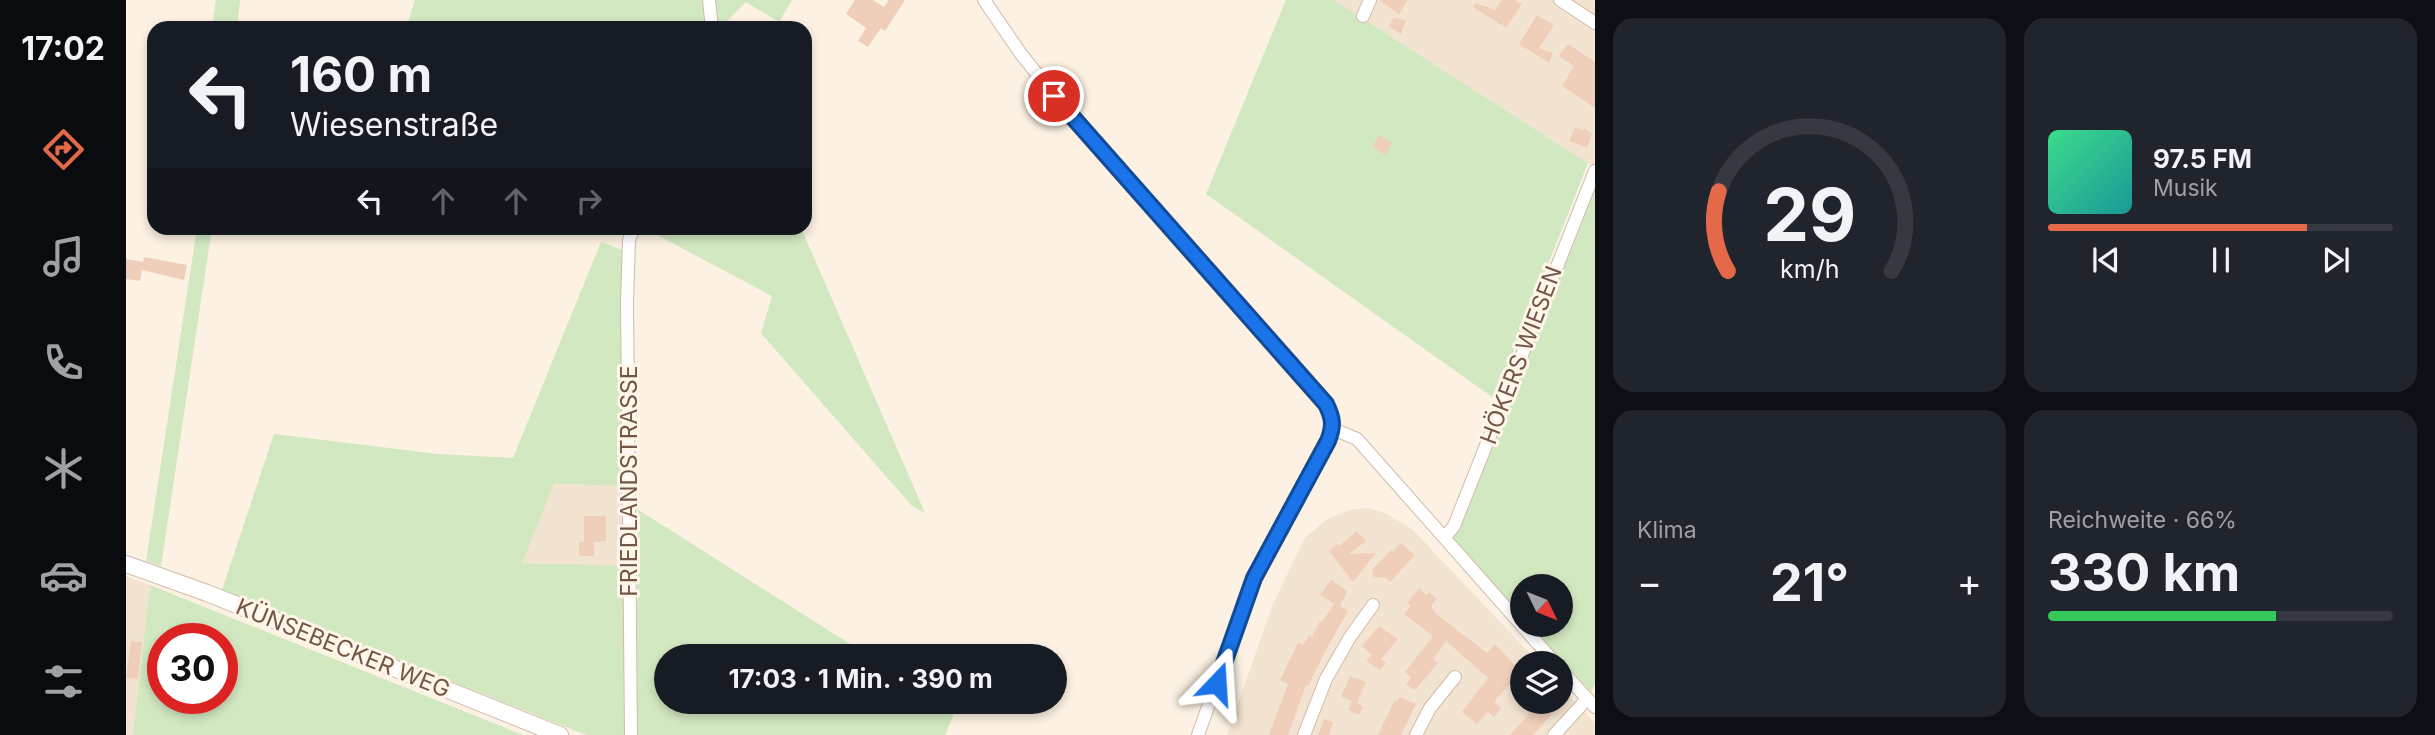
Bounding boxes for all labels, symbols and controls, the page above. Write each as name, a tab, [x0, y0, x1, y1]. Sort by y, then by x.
text: 17:02	[21, 29, 105, 68]
text: 160 m	[290, 45, 432, 104]
icon: left	[175, 49, 266, 140]
pin	[1024, 66, 1084, 126]
icon: arrive	[1035, 77, 1073, 115]
text: Wiesenstraße	[290, 105, 498, 144]
icon: directions	[39, 125, 88, 174]
text: 97.5 FM	[2153, 143, 2252, 174]
text: 29	[1763, 170, 1856, 259]
text: Musik	[2153, 174, 2218, 202]
icon: left	[351, 182, 389, 220]
icon: ahead	[424, 182, 462, 220]
icon: ahead	[497, 182, 535, 220]
icon: right	[570, 182, 608, 220]
icon: music	[39, 232, 88, 281]
icon: previous	[2087, 241, 2125, 279]
icon: pause	[2202, 241, 2240, 279]
icon: next	[2317, 241, 2355, 279]
text: km/h	[1780, 254, 1839, 284]
street label: HÖKERS WIESEN	[1474, 262, 1568, 448]
icon: phone	[39, 338, 88, 387]
street label: FRIEDLANDSTRASSE	[615, 365, 643, 597]
icon: climate	[39, 444, 88, 493]
text: Reichweite · 66%	[2048, 506, 2237, 534]
text: Klima	[1637, 516, 1697, 544]
text: 330 km	[2048, 541, 2240, 604]
icon: car	[39, 551, 88, 600]
text: 21°	[1770, 551, 1849, 614]
text: −	[1637, 559, 1662, 605]
text: +	[1957, 559, 1982, 605]
north arrow	[1510, 574, 1573, 637]
map controls	[1510, 574, 1573, 714]
street label: KÜNSEBECKER WEG	[232, 592, 454, 704]
speed limit sign: 30	[147, 623, 238, 714]
position arrow	[1180, 646, 1254, 720]
button: layers	[1510, 651, 1573, 714]
icon: filters	[39, 657, 88, 706]
text: 17:03 · 1 Min. · 390 m	[728, 663, 993, 694]

